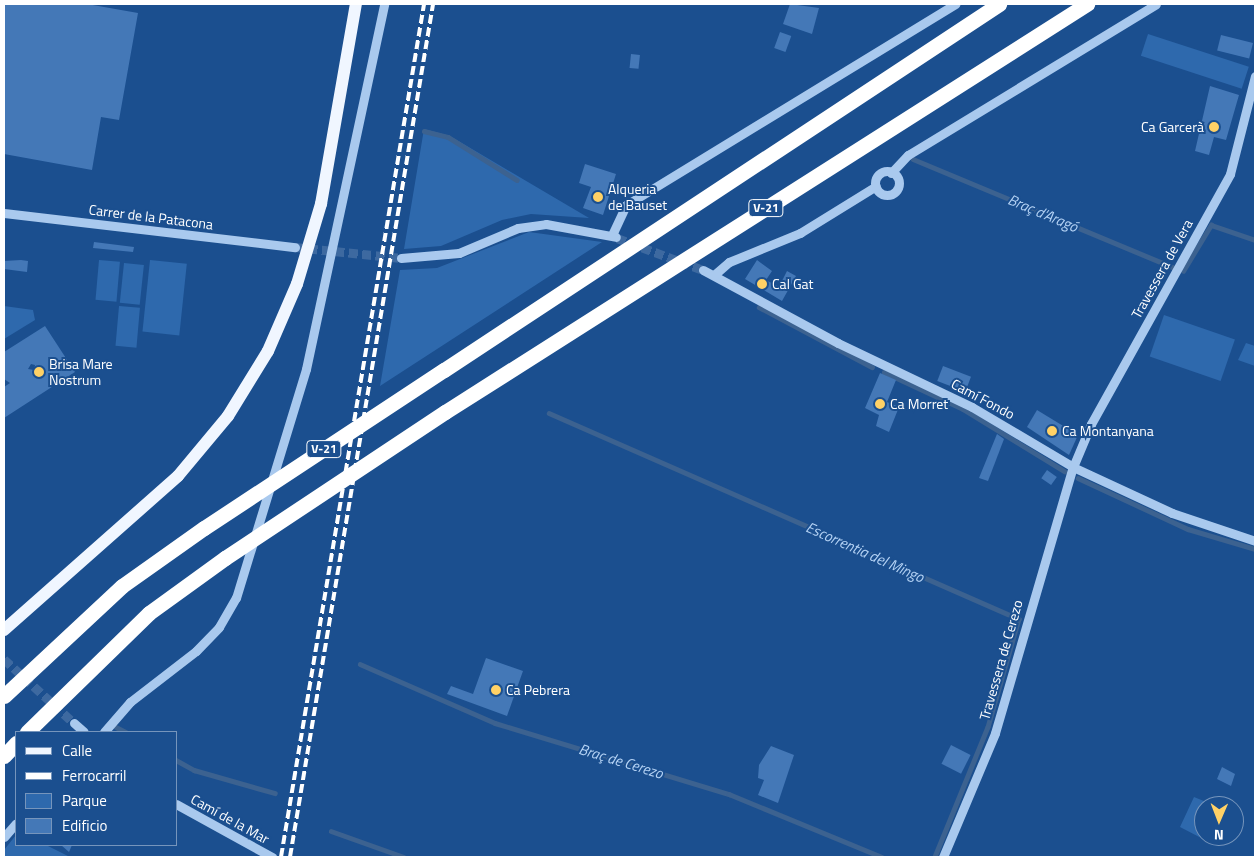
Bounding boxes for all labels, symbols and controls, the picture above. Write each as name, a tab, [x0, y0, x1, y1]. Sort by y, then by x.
place label: Ca Garcerà	[1141, 119, 1204, 135]
marker: Ca Garcerà	[1208, 121, 1220, 133]
place label: Alqueria de Bauset	[608, 181, 667, 213]
water label: Braç d'Aragó	[1005, 190, 1081, 236]
marker: Alqueria de Bauset	[592, 191, 604, 203]
road number: V-21	[747, 198, 785, 218]
street label: Carrer de la Patacona	[88, 201, 214, 233]
street label: Travessera de Vera	[1128, 216, 1196, 322]
place label: Cal Gat	[772, 276, 813, 292]
marker: Cal Gat	[756, 278, 768, 290]
place label: Brisa Mare Nostrum	[49, 356, 113, 388]
marker: Brisa Mare Nostrum	[33, 366, 45, 378]
street label: Camí Fondo	[948, 375, 1018, 423]
place label: Ca Morret	[890, 396, 948, 412]
marker: Ca Morret	[874, 398, 886, 410]
place label: Ca Montanyana	[1062, 423, 1154, 439]
marker: Ca Montanyana	[1046, 425, 1058, 437]
road number: V-21	[305, 439, 343, 458]
water label: Escorrentia del Mingo	[803, 518, 927, 586]
street label: Travessera de Cerezo	[976, 598, 1026, 722]
place label: Ca Pebrera	[506, 682, 570, 698]
marker: Ca Pebrera	[490, 684, 502, 696]
legend	[15, 731, 178, 846]
text: Calle	[62, 739, 92, 762]
water label: Braç de Cerezo	[577, 740, 665, 782]
text: Ferrocarril	[62, 764, 127, 787]
text: Parque	[62, 789, 107, 812]
street label: Camí de la Mar	[188, 791, 272, 847]
north arrow	[1194, 796, 1244, 846]
text: Edificio	[62, 814, 107, 837]
text: N	[1214, 825, 1224, 846]

